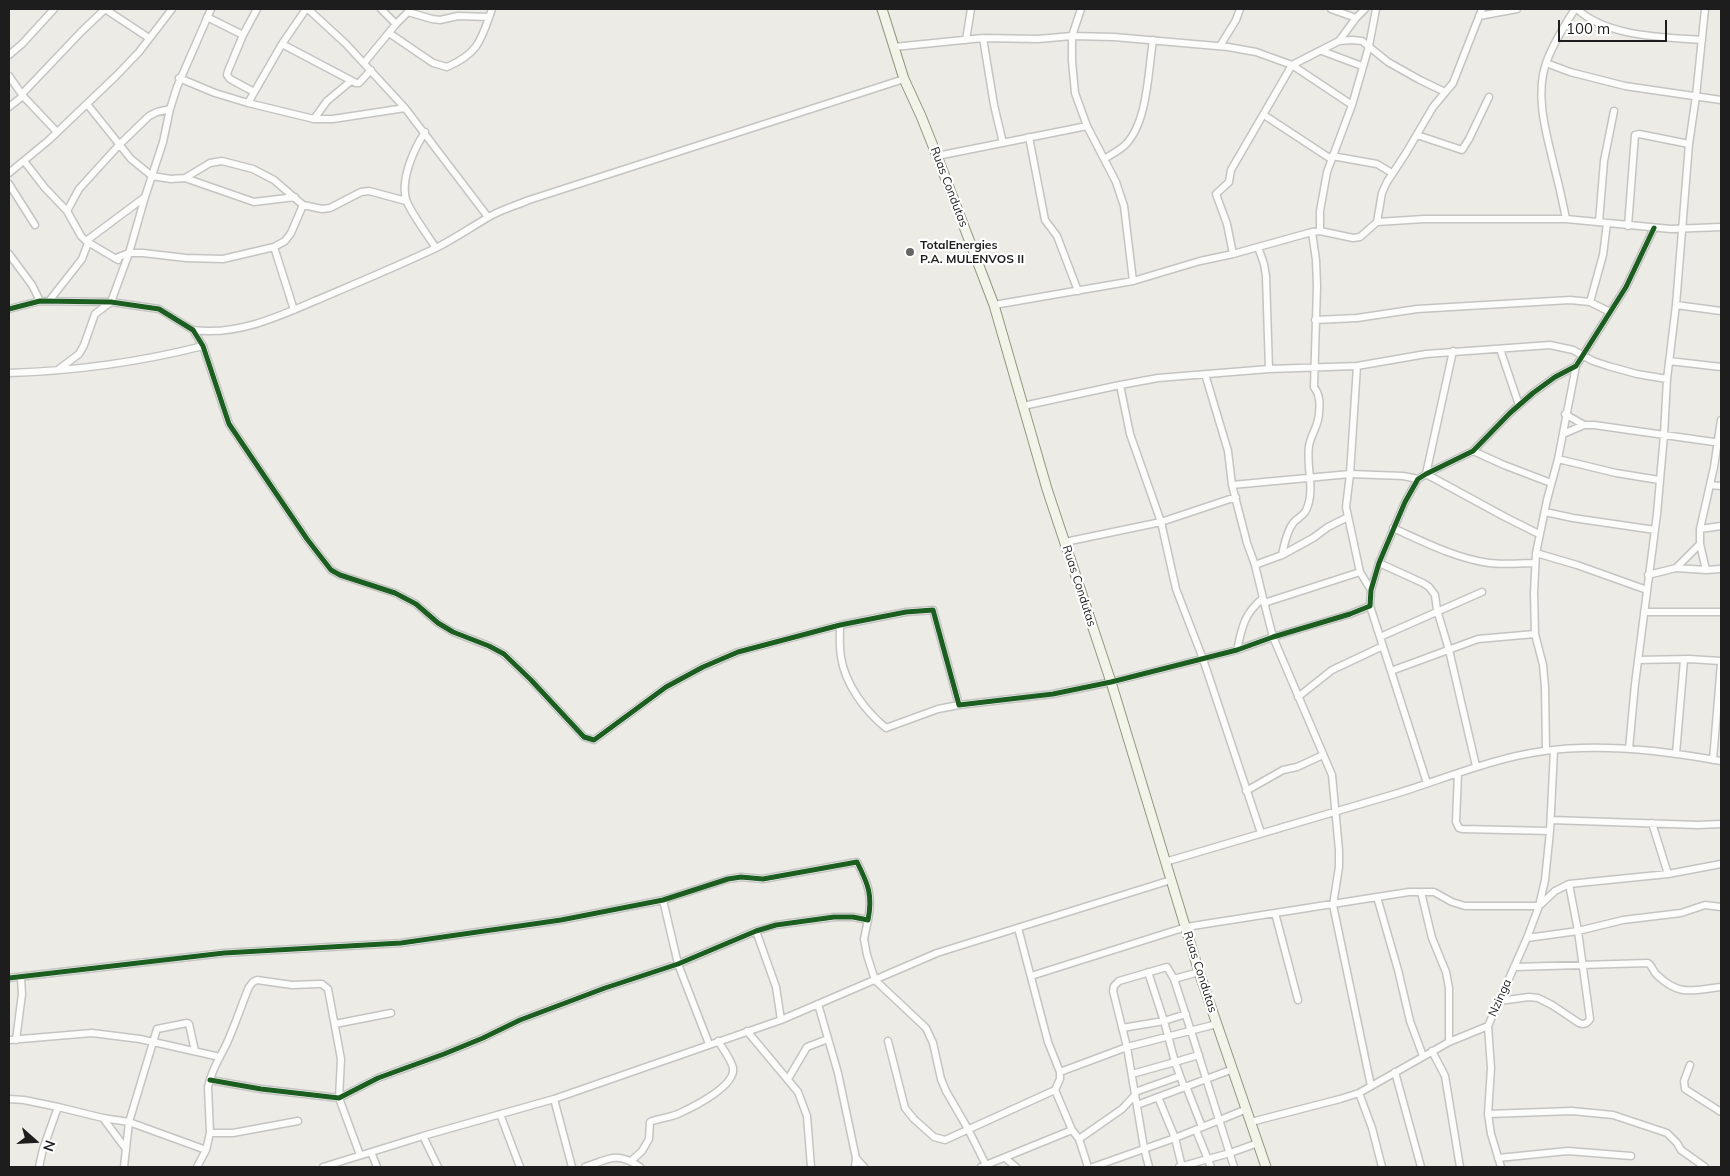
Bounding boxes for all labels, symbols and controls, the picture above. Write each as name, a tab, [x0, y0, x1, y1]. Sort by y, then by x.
scale bar	[1560, 10, 1669, 42]
text: 100 m	[1566, 19, 1610, 38]
street label: Ruas Condutas	[927, 145, 971, 229]
place label: TotalEnergies P.A. MULENVOS II	[920, 238, 1024, 266]
marker: TotalEnergies P.A. MULENVOS II	[904, 246, 916, 258]
street label: Ruas Condutas	[1059, 544, 1099, 628]
street label: Ruas Condutas	[1180, 930, 1220, 1014]
street label: Nzinga	[1485, 977, 1515, 1019]
north arrow	[10, 1116, 60, 1166]
text: N	[39, 1138, 59, 1154]

